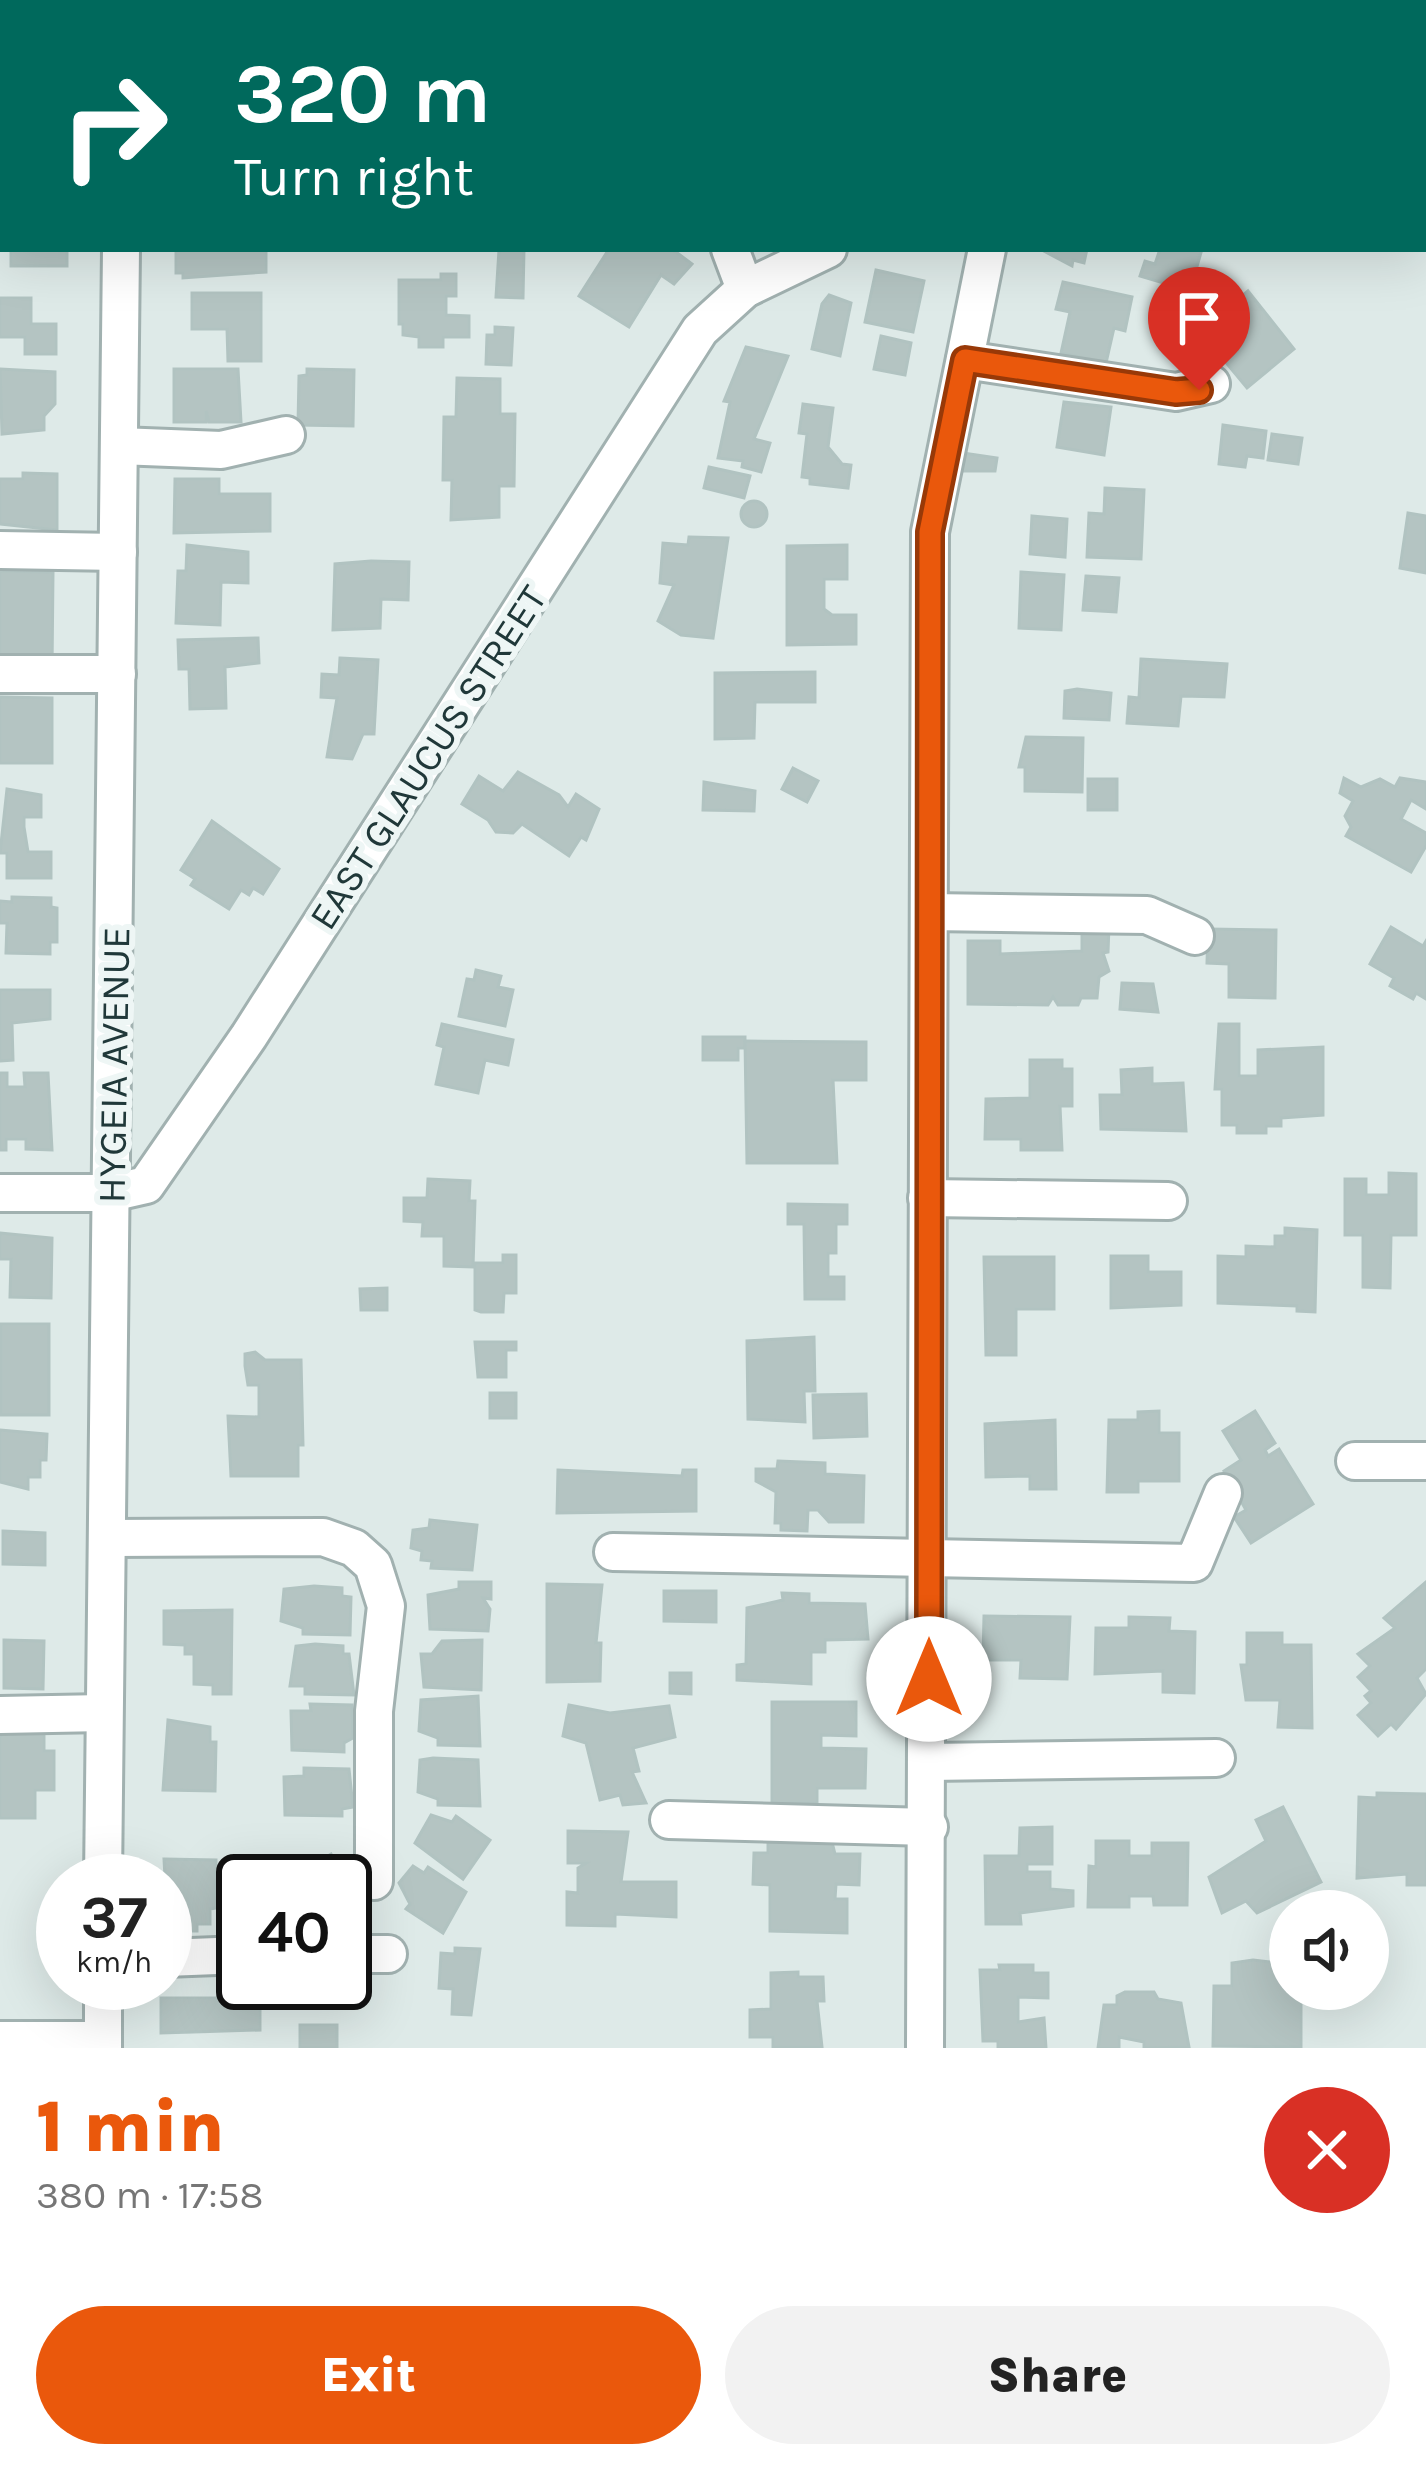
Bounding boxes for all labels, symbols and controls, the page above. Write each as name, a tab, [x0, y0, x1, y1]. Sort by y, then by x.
text: 320 m	[234, 45, 491, 143]
icon: right	[36, 48, 192, 204]
text: Turn right	[234, 145, 474, 209]
pin	[1148, 267, 1250, 390]
icon: arrive	[1166, 285, 1232, 351]
street label: EAST GLAUCUS STREET	[299, 577, 556, 938]
street label: HYGEIA AVENUE	[89, 926, 139, 1204]
position arrow	[866, 1616, 992, 1742]
speed limit sign: 40	[216, 1854, 372, 2010]
text: 37	[80, 1882, 148, 1952]
map controls	[1269, 1890, 1389, 2010]
button: sound	[1269, 1890, 1389, 2010]
text: km/h	[76, 1944, 152, 1980]
text: 1 min	[36, 2085, 225, 2169]
button: close	[1264, 2087, 1390, 2213]
text: 380 m · 17:58	[36, 2172, 264, 2218]
button: Exit	[36, 2306, 701, 2444]
button: Share	[725, 2306, 1390, 2444]

